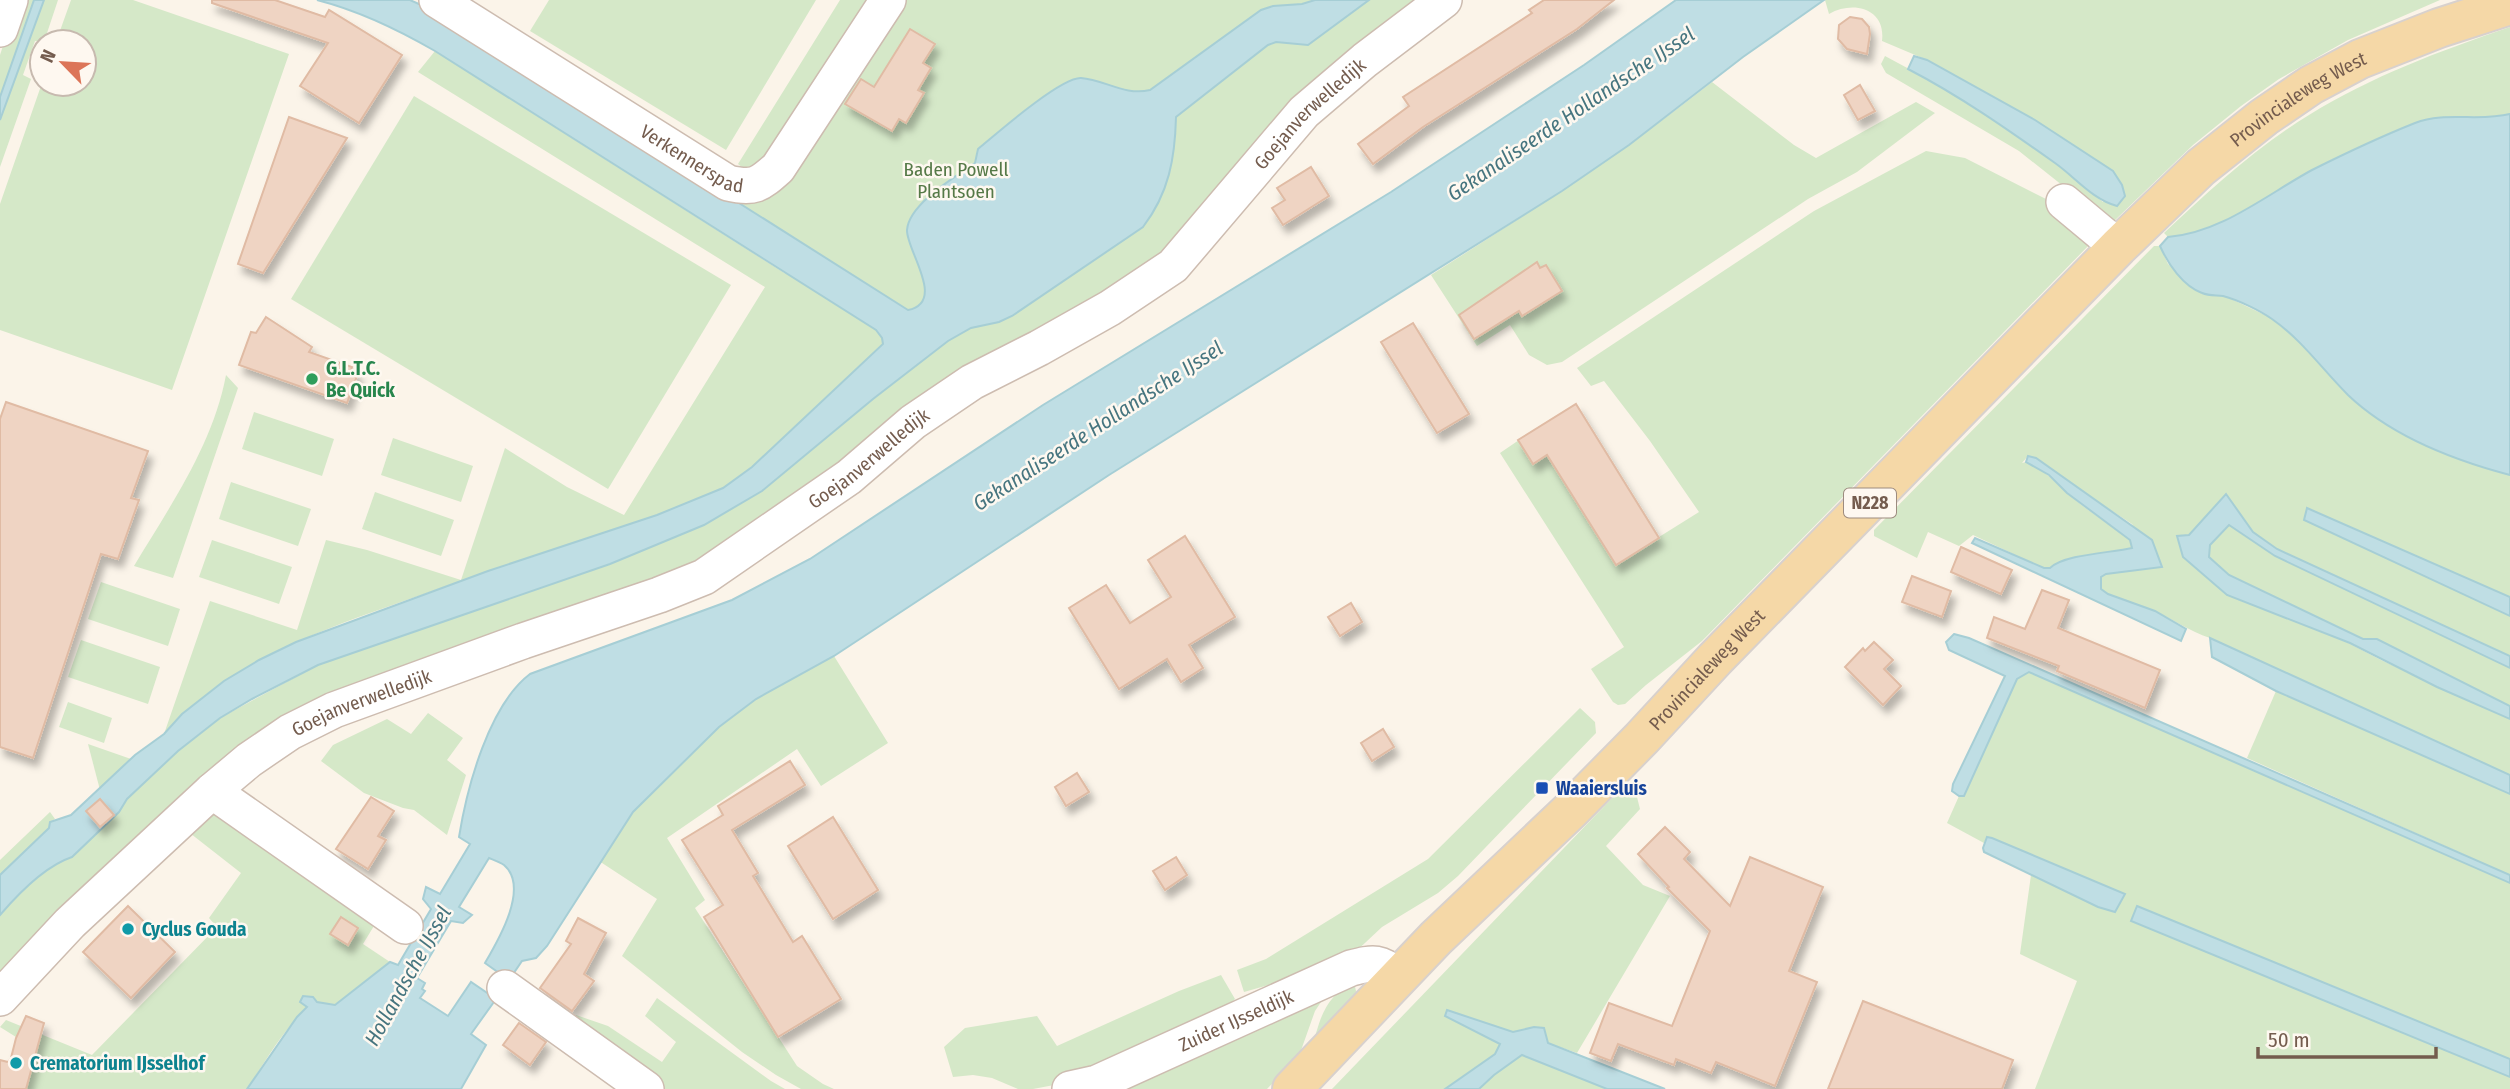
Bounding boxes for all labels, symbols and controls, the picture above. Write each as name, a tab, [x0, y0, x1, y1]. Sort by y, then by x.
water label: Gekanaliseerde Hollandsche IJssel	[1442, 21, 1700, 207]
north arrow	[28, 28, 98, 98]
text: N	[35, 46, 61, 66]
street label: Provincialeweg West	[2225, 46, 2370, 151]
street label: Goejanverwelledijk	[1249, 53, 1370, 174]
street label: Verkennerspad	[636, 119, 745, 197]
park label: Baden Powell Plantsoen	[904, 158, 1008, 203]
water label: Gekanaliseerde Hollandsche IJssel	[968, 335, 1228, 517]
place label: G.L.T.C. Be Quick	[326, 357, 395, 402]
marker: G.L.T.C. Be Quick	[304, 371, 320, 387]
street label: Goejanverwelledijk	[804, 403, 934, 513]
road number: N228	[1844, 489, 1896, 518]
street label: Provincialeweg West	[1644, 603, 1770, 735]
street label: Goejanverwelledijk	[288, 664, 435, 741]
place label: Waaiersluis	[1556, 777, 1647, 800]
marker: Waaiersluis	[1534, 780, 1550, 796]
water label: Hollandsche IJssel	[359, 902, 457, 1050]
place label: Cyclus Gouda	[142, 918, 247, 941]
marker: Cyclus Gouda	[120, 921, 136, 937]
street label: Zuider IJsseldijk	[1175, 984, 1297, 1056]
scale bar	[2258, 1016, 2436, 1060]
text: 50 m	[2268, 1027, 2310, 1053]
place label: Crematorium IJsselhof	[30, 1052, 206, 1075]
marker: Crematorium IJsselhof	[8, 1055, 24, 1071]

